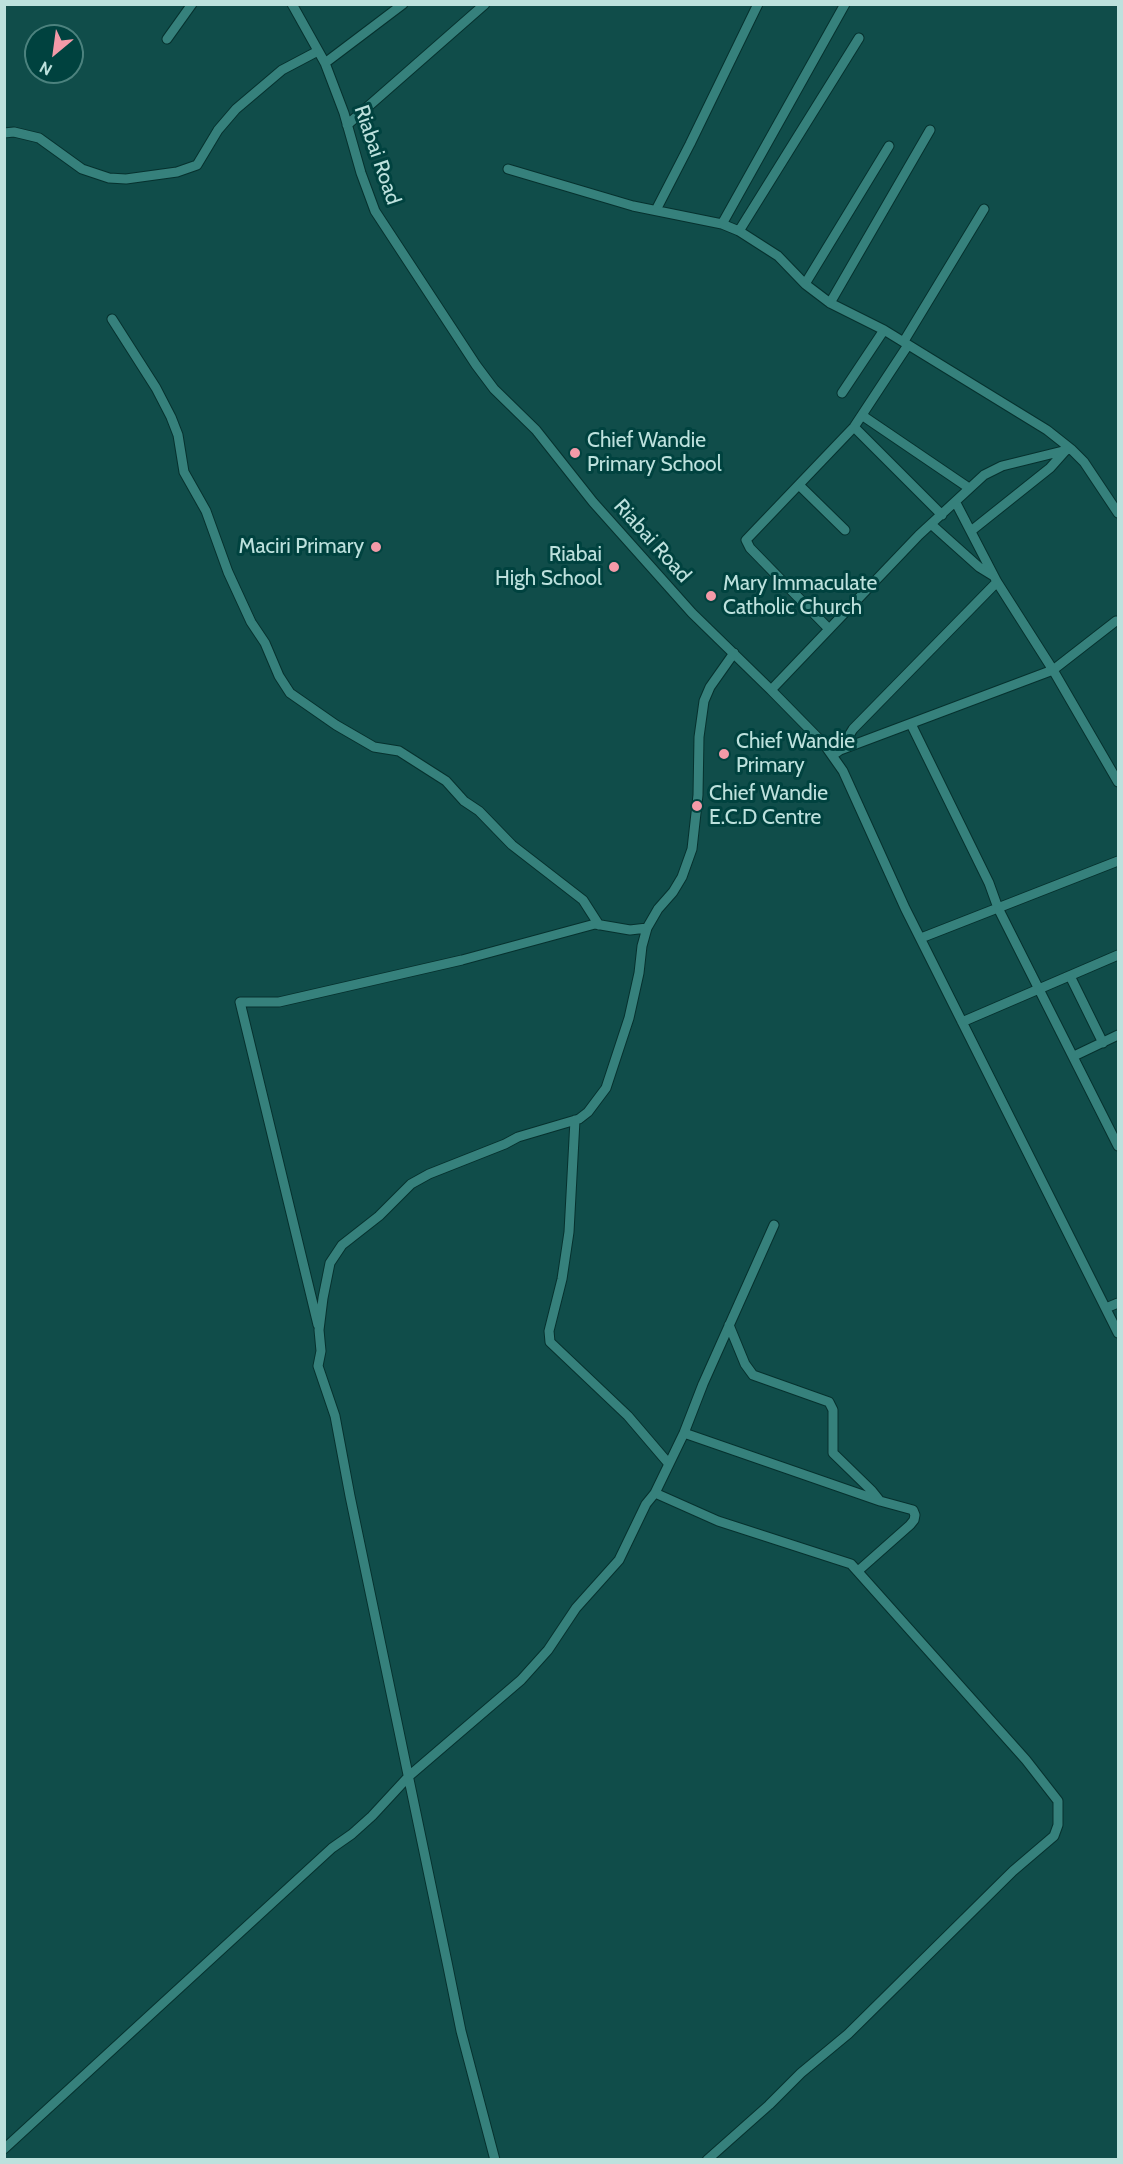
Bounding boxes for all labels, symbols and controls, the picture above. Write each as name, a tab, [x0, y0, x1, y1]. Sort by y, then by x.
north arrow	[24, 24, 84, 84]
text: N	[36, 57, 56, 79]
street label: Riabai Road	[348, 102, 406, 208]
place label: Chief Wandie Primary School	[587, 428, 722, 478]
marker: Chief Wandie Primary School	[568, 446, 582, 460]
street label: Riabai Road	[608, 494, 696, 588]
place label: Maciri Primary	[239, 534, 364, 560]
marker: Maciri Primary	[369, 540, 383, 554]
place label: Riabai High School	[495, 542, 602, 592]
marker: Riabai High School	[607, 560, 621, 574]
place label: Mary Immaculate Catholic Church	[723, 571, 877, 621]
marker: Mary Immaculate Catholic Church	[704, 589, 718, 603]
place label: Chief Wandie Primary	[736, 729, 855, 779]
marker: Chief Wandie Primary	[717, 747, 731, 761]
place label: Chief Wandie E.C.D Centre	[709, 781, 828, 831]
marker: Chief Wandie E.C.D Centre	[690, 799, 704, 813]

